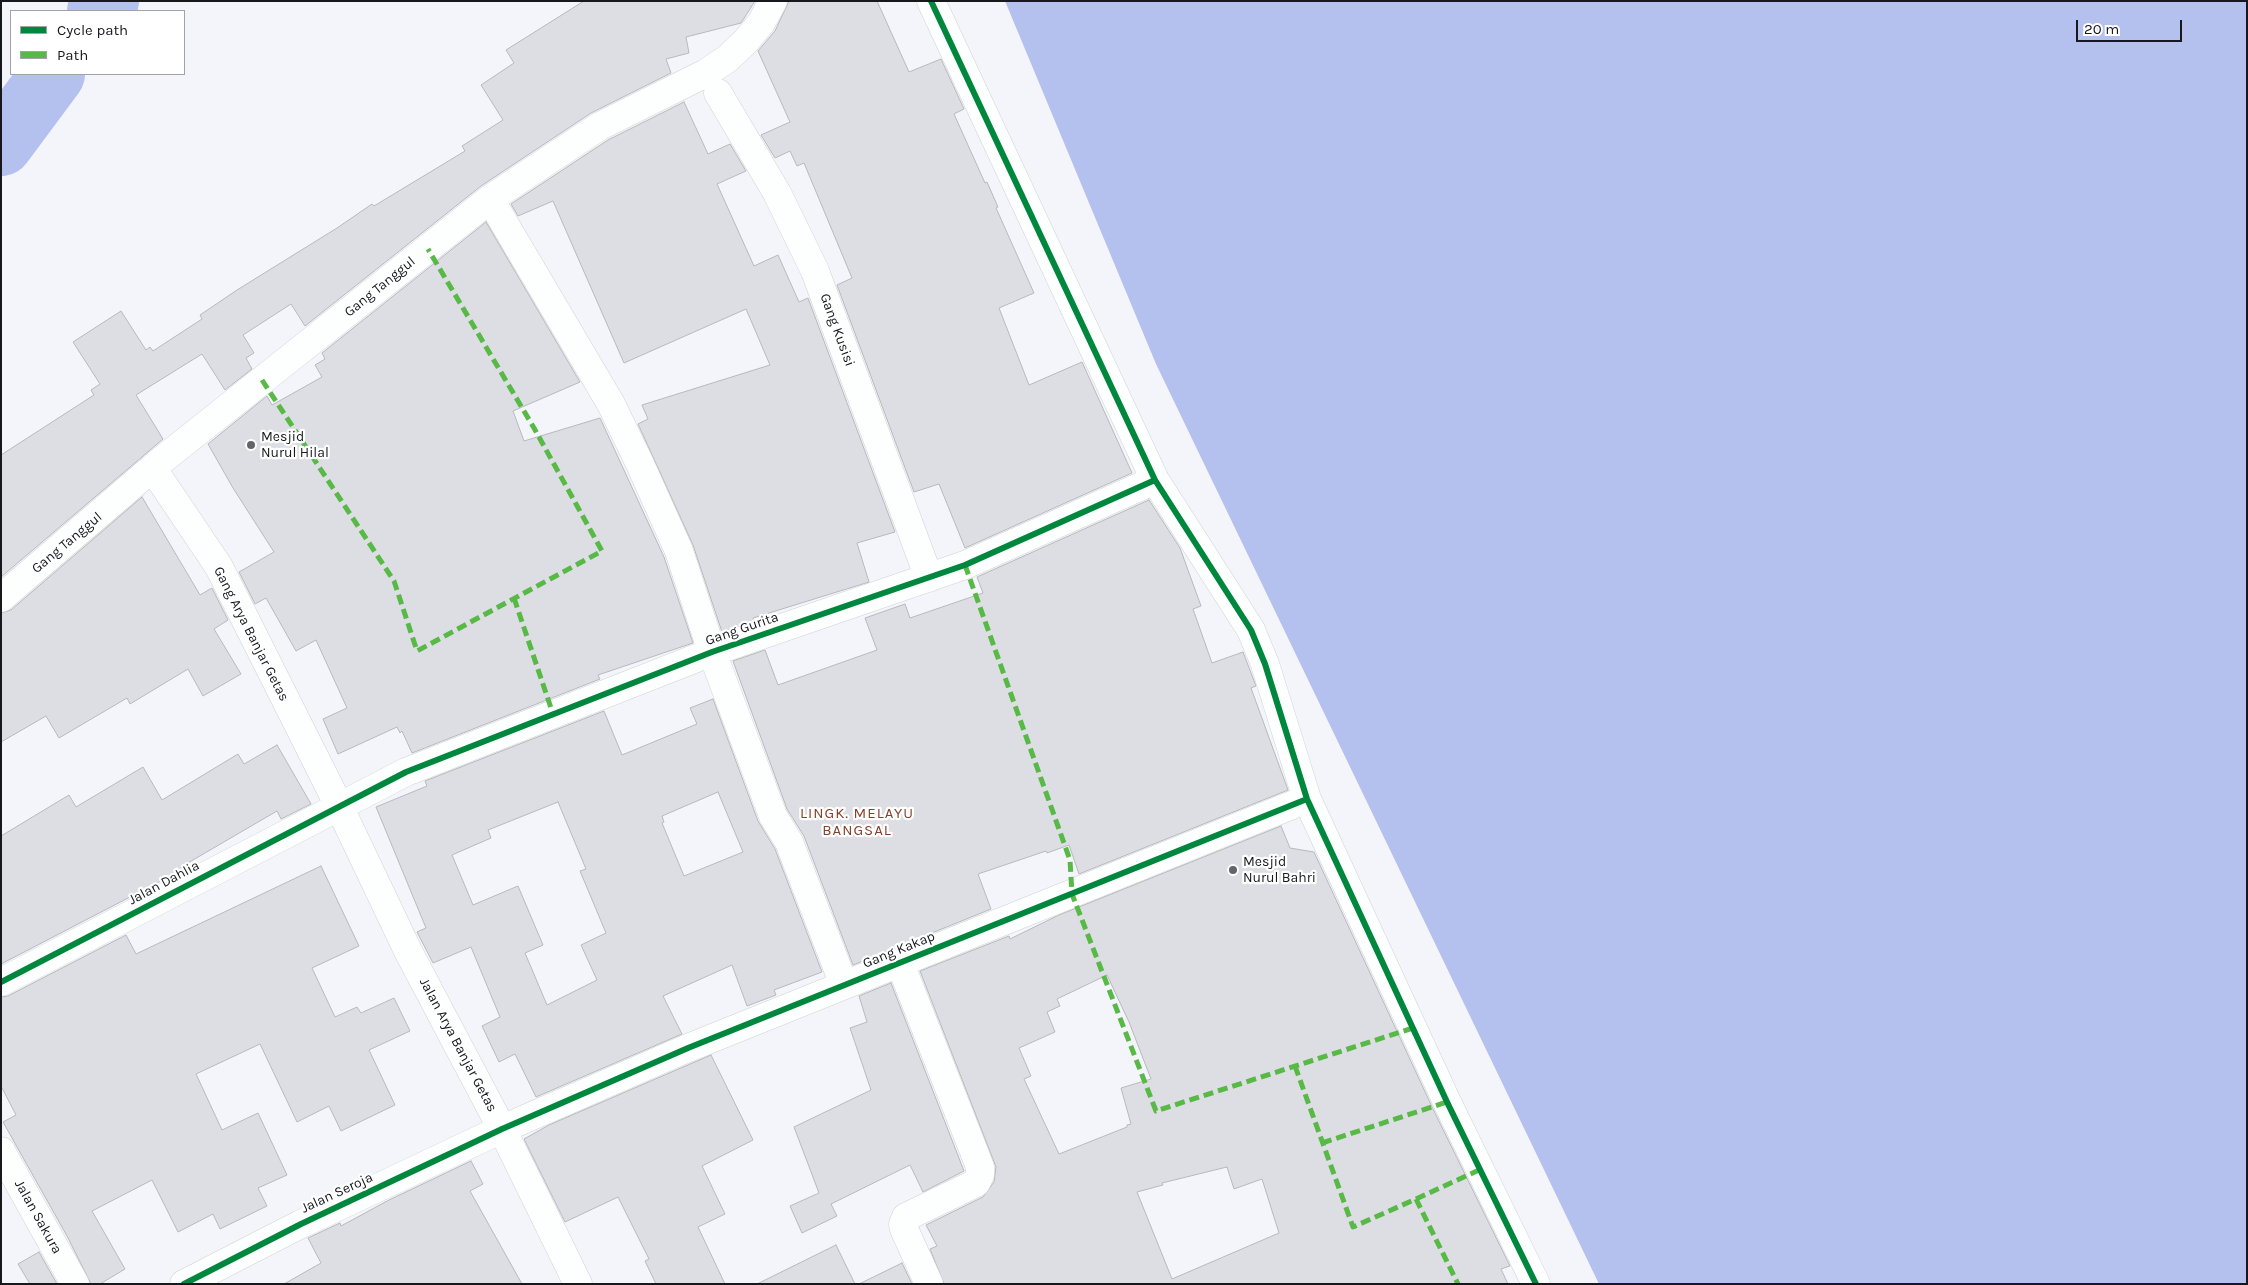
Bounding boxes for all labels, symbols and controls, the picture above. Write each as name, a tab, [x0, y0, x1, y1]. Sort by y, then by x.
legend	[10, 10, 185, 75]
scale bar	[2078, 10, 2184, 42]
text: 20 m	[2084, 20, 2119, 38]
text: Cycle path	[57, 21, 128, 39]
text: Path	[57, 46, 88, 64]
street label: Gang Tanggul	[341, 253, 419, 321]
street label: Gang Kusisi	[816, 291, 858, 369]
place label: Mesjid Nurul Hilal	[261, 429, 329, 462]
marker: Mesjid Nurul Hilal	[245, 439, 257, 451]
street label: Gang Tanggul	[28, 509, 106, 577]
street label: Gang Arya Banjar Getas	[210, 564, 292, 704]
street label: Gang Gurita	[703, 609, 781, 649]
district label: LINGK. MELAYU BANGSAL	[798, 805, 916, 840]
place label: Mesjid Nurul Bahri	[1243, 854, 1316, 886]
street label: Jalan Dahlia	[126, 857, 202, 909]
marker: Mesjid Nurul Bahri	[1227, 864, 1239, 876]
street label: Gang Kakap	[860, 928, 938, 972]
street label: Jalan Arya Banjar Getas	[416, 975, 500, 1115]
street label: Jalan Seroja	[298, 1169, 376, 1217]
street label: Jalan Sakura	[11, 1177, 65, 1257]

